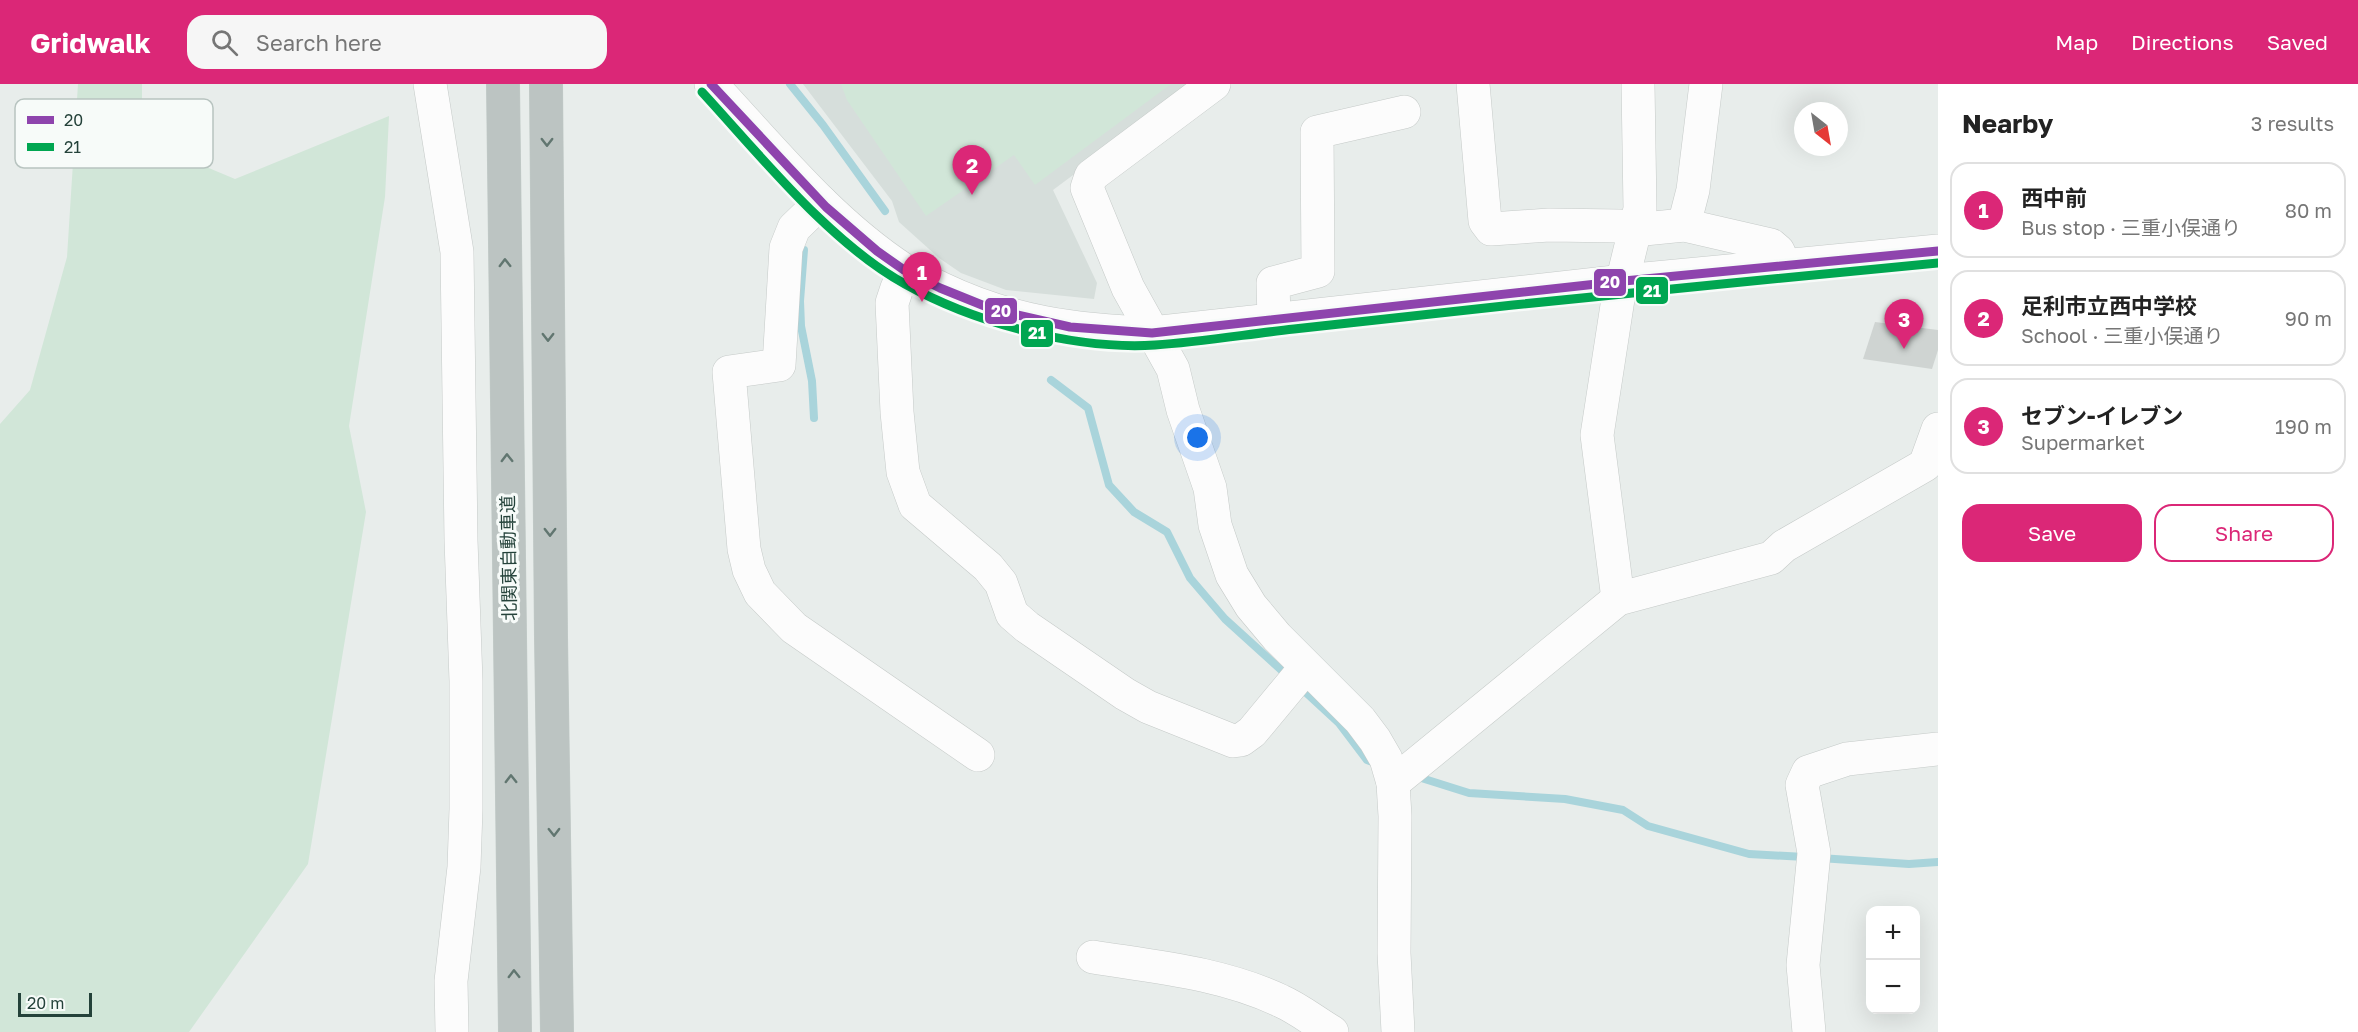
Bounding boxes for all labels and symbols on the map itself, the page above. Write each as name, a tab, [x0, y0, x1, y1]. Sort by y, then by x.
legend	[15, 99, 213, 168]
north arrow	[1794, 102, 1848, 156]
text: 20	[64, 110, 83, 130]
text: 21	[64, 137, 81, 157]
one-way arrow	[541, 138, 553, 147]
pin: 2	[952, 146, 992, 195]
pin: 1	[902, 252, 942, 302]
one-way arrow	[499, 258, 511, 267]
line badge: 20	[1593, 268, 1627, 297]
text: 20	[1600, 272, 1620, 292]
line badge: 21	[1635, 276, 1669, 305]
text: 21	[1643, 281, 1661, 301]
line badge: 20	[984, 297, 1018, 325]
pin: 3	[1884, 300, 1924, 349]
text: 20	[991, 301, 1011, 321]
line badge: 21	[1020, 319, 1054, 348]
text: 21	[1028, 323, 1046, 343]
one-way arrow	[542, 333, 554, 342]
your location	[1183, 423, 1212, 452]
one-way arrow	[501, 453, 513, 462]
street label: 北関東自動車道	[496, 495, 520, 621]
one-way arrow	[544, 528, 556, 537]
one-way arrow	[505, 774, 517, 783]
one-way arrow	[548, 828, 560, 837]
one-way arrow	[508, 969, 520, 978]
scale bar	[18, 990, 92, 1018]

